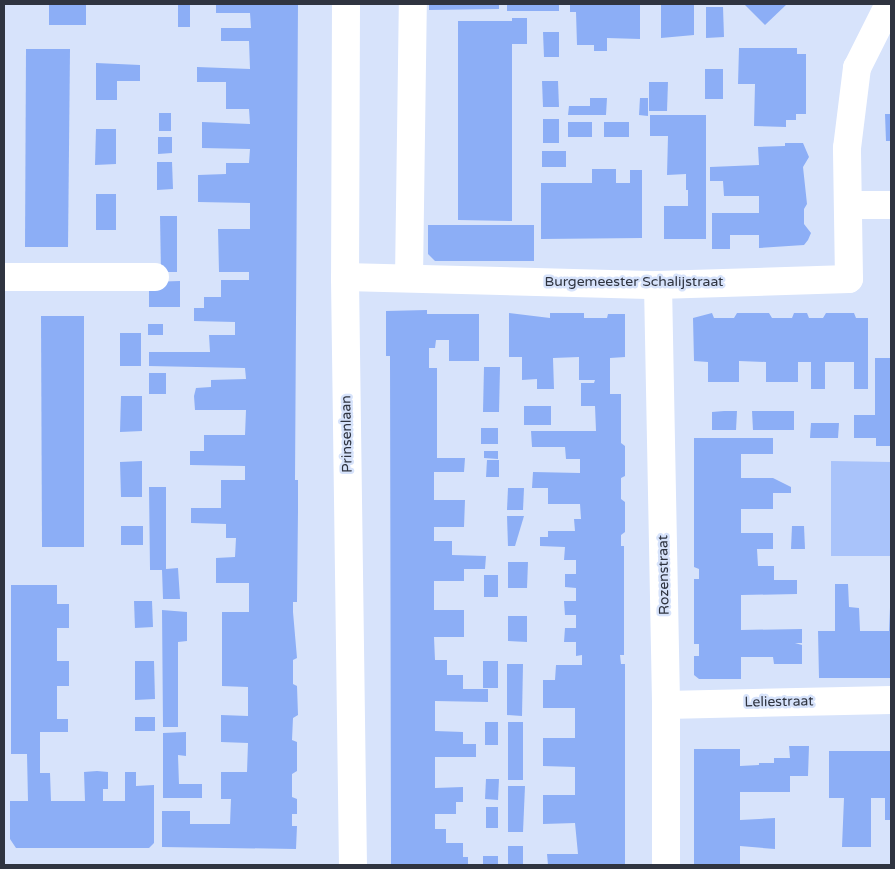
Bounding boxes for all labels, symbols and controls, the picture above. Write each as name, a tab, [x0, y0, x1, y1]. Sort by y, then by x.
street label: Burgemeester Schalijstraat	[545, 274, 723, 290]
street label: Prinsenlaan	[338, 395, 356, 473]
street label: Rozenstraat	[655, 535, 673, 615]
street label: Leliestraat	[744, 693, 814, 711]

